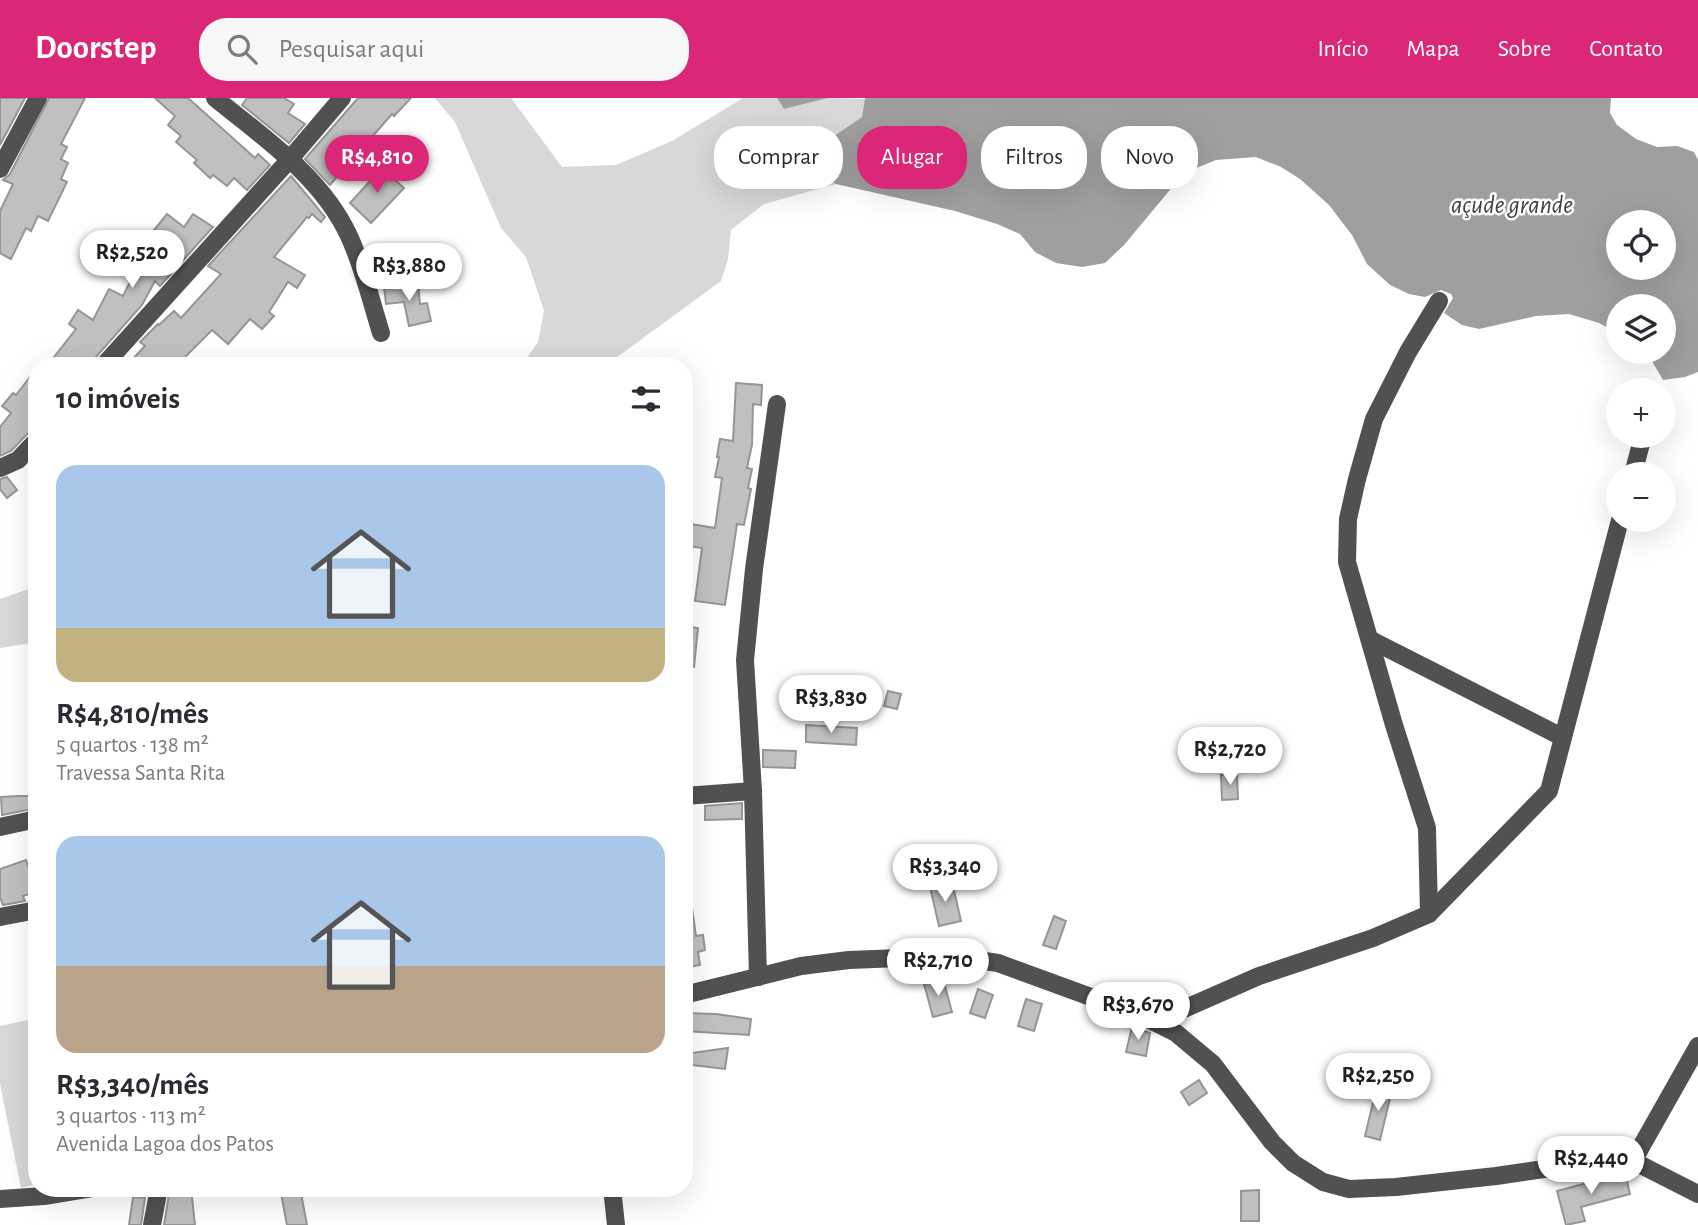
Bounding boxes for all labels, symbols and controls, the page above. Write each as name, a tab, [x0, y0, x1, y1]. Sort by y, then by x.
search box	[199, 18, 689, 81]
icon: search	[223, 30, 261, 68]
text: Doorstep	[35, 32, 157, 65]
text: Pesquisar aqui	[279, 36, 424, 62]
text: Início	[1317, 37, 1369, 61]
text: Mapa	[1407, 37, 1460, 61]
text: Sobre	[1498, 37, 1551, 61]
text: Contato	[1589, 37, 1663, 61]
chip: Comprar	[714, 126, 843, 189]
chip: Alugar	[857, 126, 967, 189]
chip: Filtros	[981, 126, 1087, 189]
chip: Novo	[1101, 126, 1198, 189]
pin: R$4,810	[312, 136, 442, 195]
text: R$4,810	[341, 146, 413, 169]
water label: açude grande	[1451, 192, 1573, 218]
map controls	[1606, 210, 1676, 532]
button: locate	[1606, 210, 1676, 280]
pin: R$2,520	[67, 230, 197, 290]
text: R$2,520	[96, 241, 168, 264]
pin: R$3,880	[344, 244, 474, 303]
text: R$3,880	[372, 254, 446, 277]
button: layers	[1606, 294, 1676, 364]
button: +	[1606, 378, 1676, 448]
icon: filters	[627, 380, 665, 418]
text: 10 imóveis	[56, 384, 180, 414]
button: −	[1606, 462, 1676, 532]
icon: home	[298, 511, 424, 637]
pin: R$3,830	[766, 676, 896, 735]
text: R$3,830	[795, 686, 867, 709]
text: R$4,810/mês	[56, 699, 209, 729]
pin: R$2,720	[1165, 728, 1295, 787]
text: 5 quartos · 138 m²	[56, 734, 209, 757]
text: R$2,720	[1194, 738, 1266, 761]
text: Travessa Santa Rita	[56, 762, 226, 785]
pin: R$3,340	[880, 844, 1010, 904]
text: R$3,340	[909, 855, 981, 878]
icon: home	[298, 882, 424, 1008]
pin: R$2,710	[873, 939, 1003, 998]
text: R$2,710	[903, 949, 973, 972]
pin: R$3,670	[1073, 982, 1203, 1042]
text: R$3,670	[1102, 993, 1174, 1016]
pin: R$2,250	[1313, 1054, 1443, 1113]
text: R$2,250	[1342, 1064, 1414, 1087]
text: R$3,340/mês	[56, 1070, 209, 1100]
text: 3 quartos · 113 m²	[56, 1105, 206, 1128]
text: Avenida Lagoa dos Patos	[56, 1133, 274, 1156]
pin: R$2,440	[1526, 1136, 1656, 1196]
text: R$2,440	[1553, 1147, 1629, 1170]

